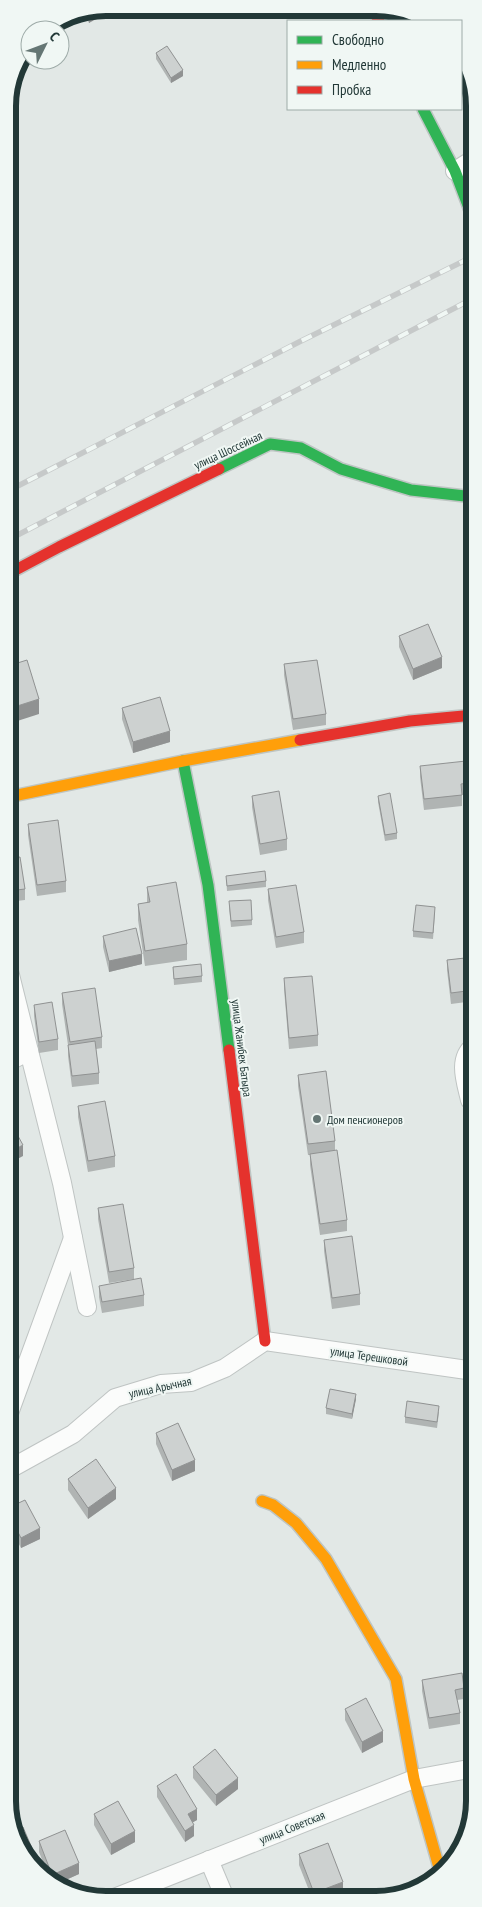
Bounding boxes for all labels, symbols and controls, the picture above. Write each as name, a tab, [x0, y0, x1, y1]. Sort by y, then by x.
north arrow	[20, 20, 70, 70]
legend	[287, 20, 462, 110]
text: С	[46, 28, 64, 45]
text: Свободно	[332, 30, 384, 49]
text: Медленно	[332, 55, 386, 74]
text: Пробка	[332, 80, 371, 99]
street label: улица Шоссейная	[191, 427, 265, 472]
street label: улица Жанибек Батыра	[229, 998, 255, 1098]
place label: Дом пенсионеров	[327, 1112, 403, 1127]
marker: Дом пенсионеров	[311, 1113, 323, 1125]
street label: улица Терешковой	[329, 1343, 409, 1369]
street label: улица Арычная	[127, 1373, 193, 1401]
street label: улица Советская	[257, 1807, 327, 1847]

